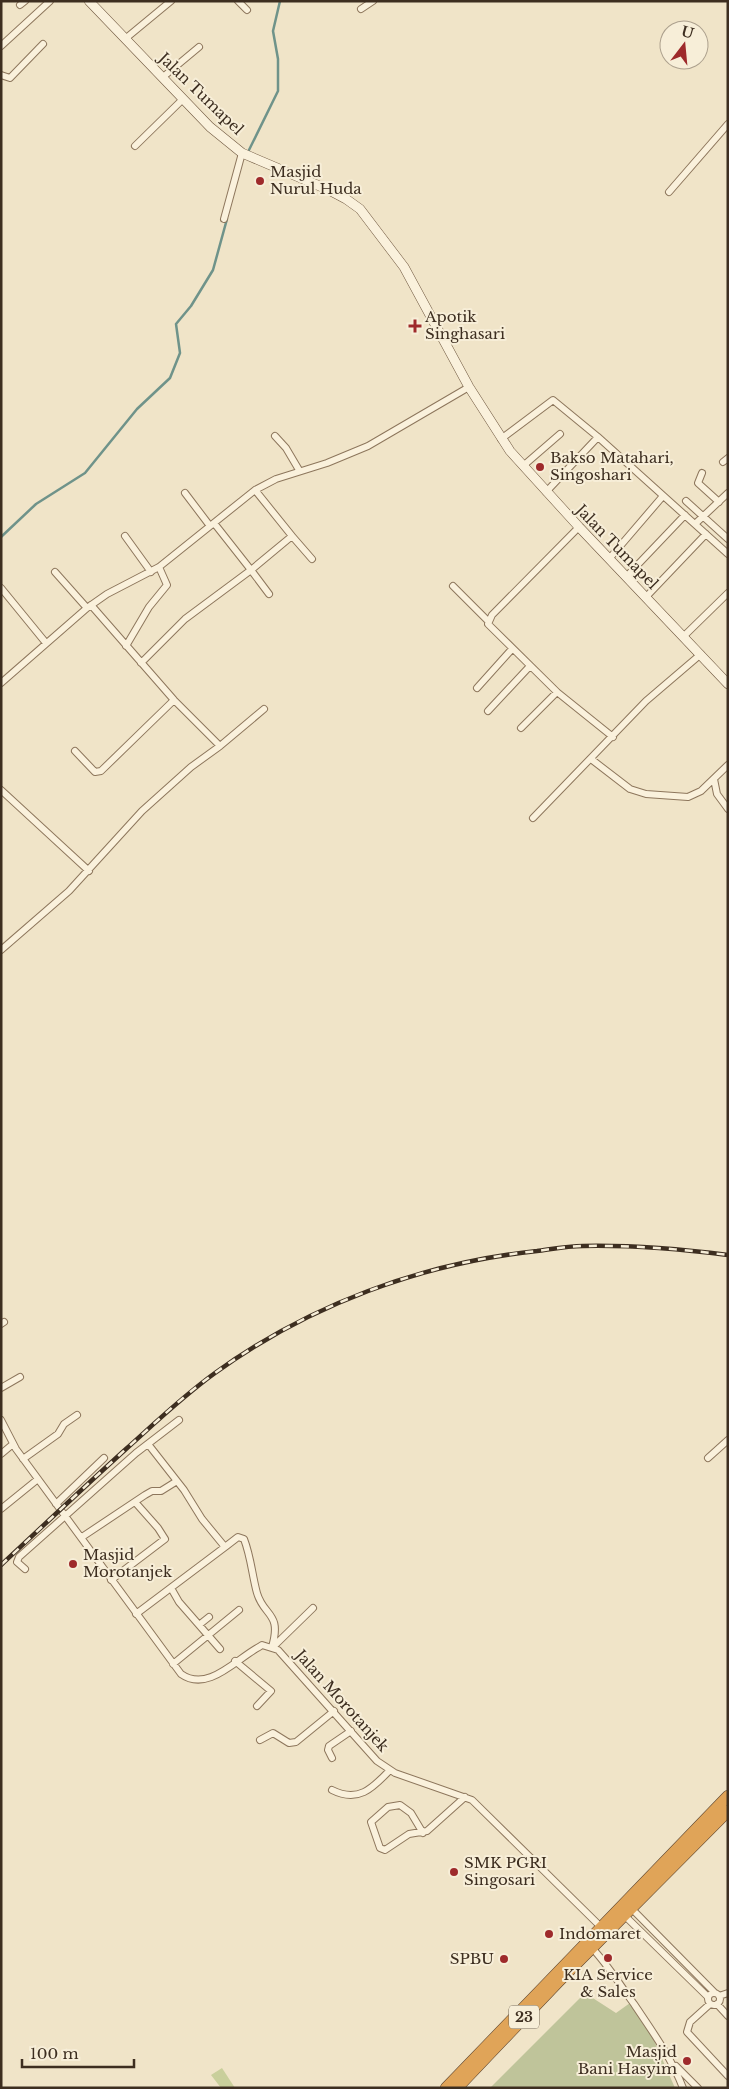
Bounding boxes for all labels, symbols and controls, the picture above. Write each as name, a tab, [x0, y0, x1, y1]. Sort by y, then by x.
north arrow	[659, 20, 709, 70]
text: U	[679, 22, 697, 43]
street label: Jalan Tumapel	[154, 47, 248, 139]
place label: Masjid Nurul Huda	[270, 162, 362, 198]
marker: Masjid Nurul Huda	[254, 175, 266, 187]
place label: Apotik Singhasari	[424, 307, 505, 343]
marker: Apotik Singhasari	[409, 320, 421, 332]
place label: Bakso Matahari, Singoshari	[550, 448, 674, 484]
marker: Bakso Matahari, Singoshari	[534, 461, 546, 473]
street label: Jalan Tumapel	[571, 499, 663, 593]
place label: Masjid Morotanjek	[83, 1545, 173, 1581]
marker: Masjid Morotanjek	[67, 1558, 79, 1570]
street label: Jalan Morotanjek	[290, 1644, 394, 1756]
place label: SMK PGRI Singosari	[464, 1853, 547, 1889]
marker: SMK PGRI Singosari	[448, 1866, 460, 1878]
place label: Indomaret	[559, 1924, 641, 1943]
marker: Indomaret	[543, 1928, 555, 1940]
place label: SPBU	[450, 1949, 494, 1968]
marker: KIA Service & Sales	[602, 1952, 614, 1964]
marker: SPBU	[498, 1953, 510, 1965]
place label: KIA Service & Sales	[563, 1965, 653, 2001]
road number: 23	[509, 2005, 539, 2028]
scale bar	[22, 2036, 135, 2068]
place label: Masjid Bani Hasyim	[578, 2042, 677, 2078]
text: 100 m	[30, 2044, 79, 2063]
marker: Masjid Bani Hasyim	[681, 2055, 693, 2067]

